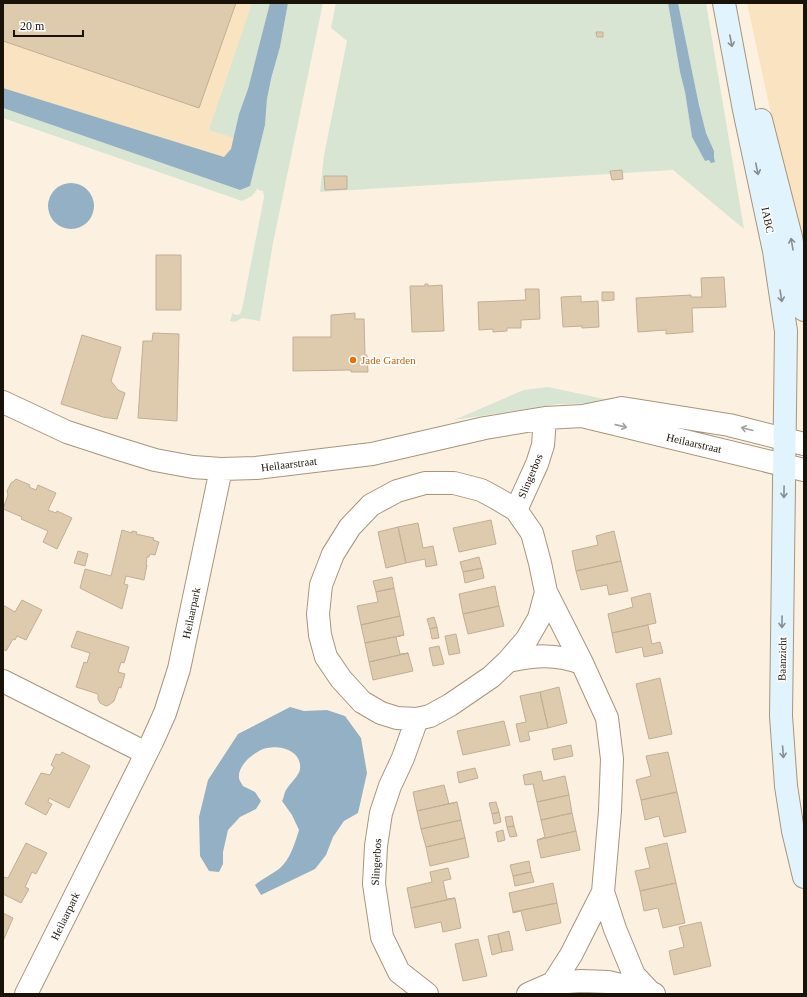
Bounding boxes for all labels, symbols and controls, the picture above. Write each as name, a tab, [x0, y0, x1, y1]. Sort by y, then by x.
scale bar	[14, 12, 83, 38]
text: 20 m	[20, 19, 45, 33]
one-way arrow	[727, 34, 735, 47]
one-way arrow	[754, 162, 762, 175]
street label: IABC	[760, 206, 776, 234]
one-way arrow	[788, 238, 796, 251]
one-way arrow	[777, 289, 785, 302]
place label: Jade Garden	[361, 354, 416, 366]
marker: Jade Garden	[348, 355, 358, 365]
one-way arrow	[614, 423, 627, 431]
one-way arrow	[740, 425, 753, 432]
street label: Heilaarstraat	[665, 431, 723, 455]
street label: Slingerbos	[515, 452, 545, 500]
street label: Heilaarstraat	[260, 455, 318, 473]
one-way arrow	[780, 485, 788, 498]
street label: Heilaarpark	[180, 586, 202, 640]
one-way arrow	[778, 615, 786, 628]
street label: Baanzicht	[776, 637, 788, 681]
one-way arrow	[780, 745, 787, 758]
street label: Slingerbos	[369, 838, 383, 886]
street label: Heilaarpark	[48, 890, 82, 942]

